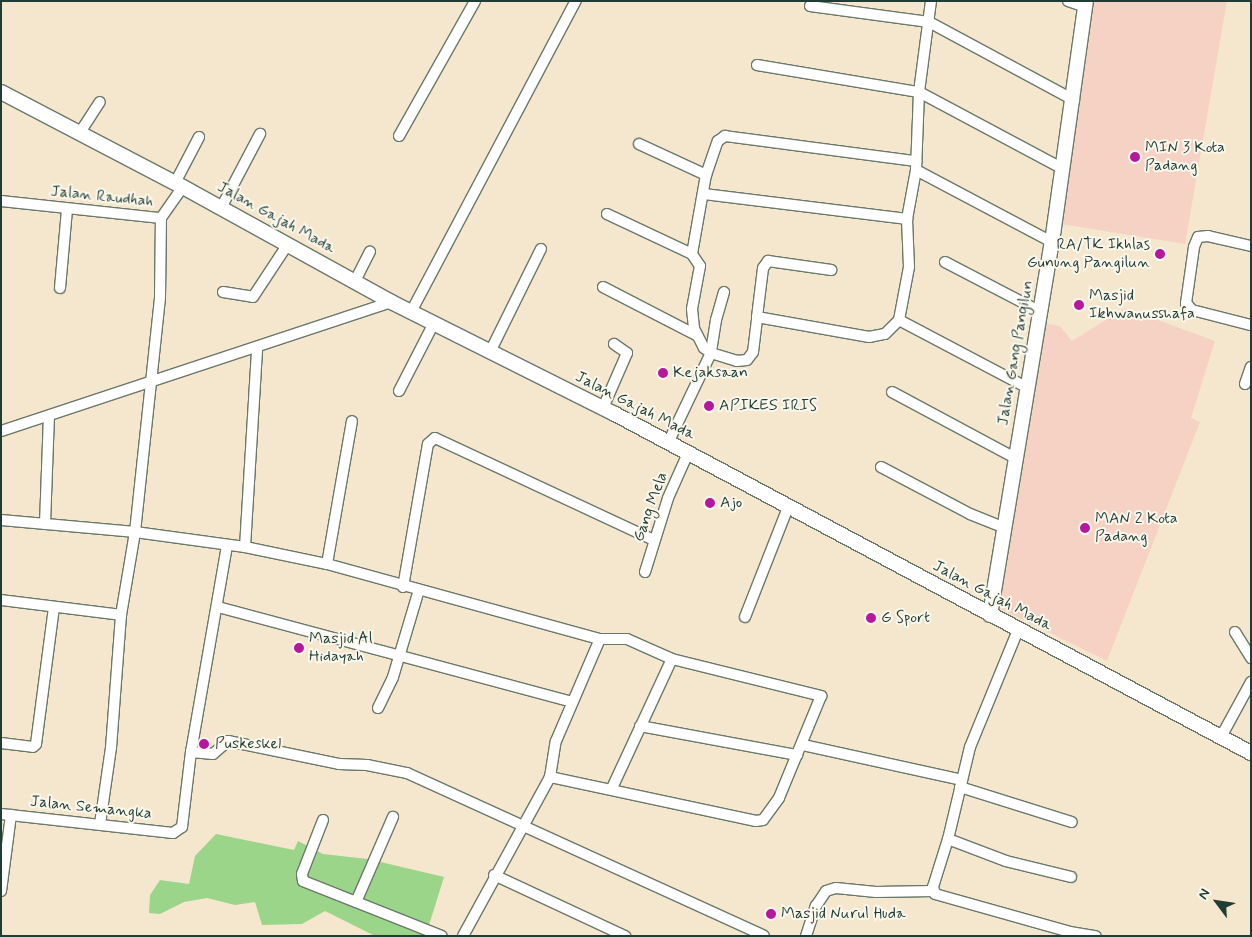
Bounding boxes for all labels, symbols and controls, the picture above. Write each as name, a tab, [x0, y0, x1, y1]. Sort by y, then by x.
place label: MIN 3 Kota Padang	[1145, 138, 1225, 176]
marker: MIN 3 Kota Padang	[1129, 151, 1141, 163]
street label: Jalan Gajah Mada	[215, 179, 337, 257]
street label: Jalan Raudhah	[50, 182, 154, 212]
place label: RA/TK Ikhlas Gunung Pangilun	[1033, 235, 1150, 273]
marker: RA/TK Ikhlas Gunung Pangilun	[1154, 248, 1166, 260]
street label: Jalan Gang Pangilun	[994, 280, 1038, 426]
place label: Masjid Ikhwanusshafa	[1089, 286, 1195, 324]
marker: Masjid Ikhwanusshafa	[1073, 299, 1085, 311]
place label: Kejaksaan	[673, 363, 748, 383]
marker: Kejaksaan	[657, 367, 669, 379]
street label: Jalan Gajah Mada	[574, 368, 696, 444]
place label: APIKES IRIS	[719, 396, 817, 416]
marker: APIKES IRIS	[703, 400, 715, 412]
street label: Gang Mela	[630, 469, 672, 545]
place label: Ajo	[720, 493, 742, 513]
marker: Ajo	[704, 497, 716, 509]
place label: MAN 2 Kota Padang	[1095, 509, 1177, 547]
marker: MAN 2 Kota Padang	[1079, 522, 1091, 534]
street label: Jalan Gajah Mada	[931, 557, 1053, 635]
place label: G Sport	[881, 608, 935, 628]
marker: G Sport	[865, 612, 877, 624]
place label: Masjid Al Hidayah	[309, 629, 373, 667]
marker: Masjid Al Hidayah	[293, 642, 305, 654]
place label: Puskeskel	[215, 734, 281, 754]
marker: Puskeskel	[197, 737, 211, 751]
street label: Jalan Semangka	[28, 792, 154, 824]
north arrow	[1192, 877, 1242, 927]
text: N	[1194, 886, 1214, 903]
place label: Masjid Nurul Huda	[781, 904, 902, 924]
marker: Masjid Nurul Huda	[765, 908, 777, 920]

